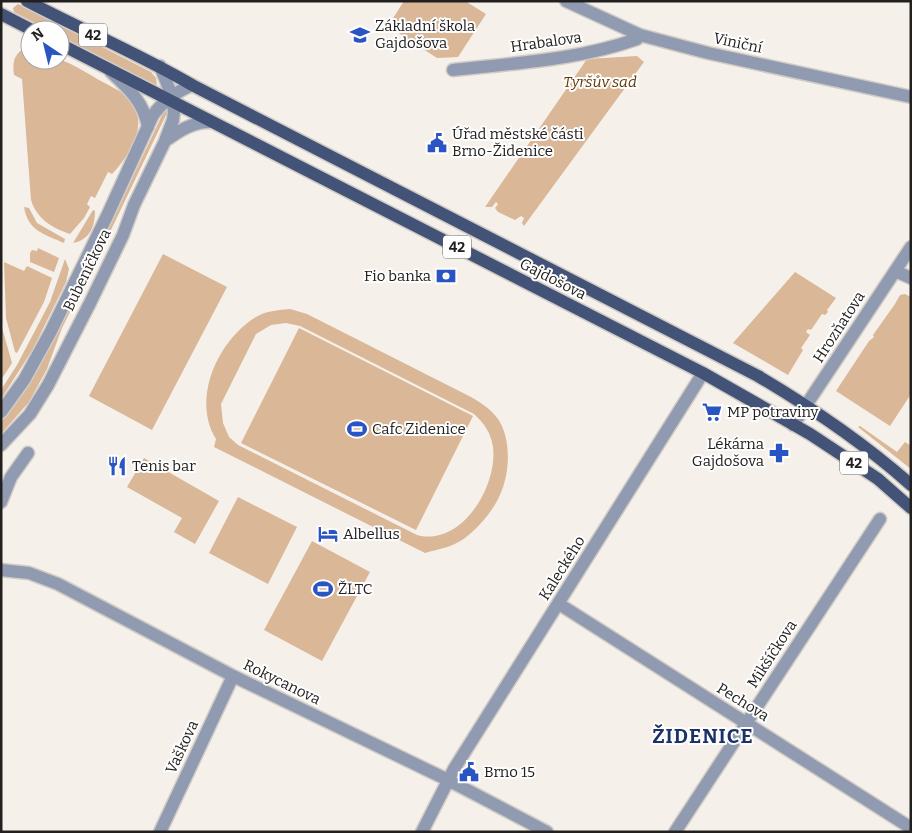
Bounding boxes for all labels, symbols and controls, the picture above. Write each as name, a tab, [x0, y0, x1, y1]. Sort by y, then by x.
place label: Základní škola Gajdošova	[375, 17, 475, 52]
north arrow	[20, 20, 70, 70]
road number: 42	[79, 24, 107, 46]
school or university icon: Základní škola Gajdošova	[349, 24, 371, 46]
text: N	[29, 25, 47, 45]
street label: Hrabalova	[509, 28, 583, 56]
street label: Viniční	[712, 29, 765, 57]
park label: Tyršův sad	[563, 73, 637, 91]
place label: Úřad městské části Brno-Židenice	[452, 125, 584, 160]
public building icon: Úřad městské části Brno-Židenice	[426, 132, 448, 154]
street label: Bubeníčkova	[59, 226, 115, 314]
road number: 42	[443, 236, 471, 258]
street label: Gajdošova	[517, 255, 589, 303]
bank icon: Fio banka	[435, 265, 457, 287]
place label: Fio banka	[364, 267, 431, 285]
street label: Hrozňatova	[809, 288, 869, 366]
supermarket icon: MP potraviny	[701, 401, 723, 423]
place label: MP potraviny	[727, 403, 819, 421]
sports icon: Cafc Zidenice	[346, 418, 368, 440]
place label: Cafc Zidenice	[372, 420, 466, 438]
place label: Lékárna Gajdošova	[692, 435, 764, 470]
pharmacy icon: Lékárna Gajdošova	[768, 442, 790, 464]
road number: 42	[840, 452, 868, 474]
restaurant icon: Tenis bar	[106, 455, 128, 477]
place label: Tenis bar	[132, 457, 196, 475]
hotel icon: Albellus	[317, 523, 339, 545]
place label: Albellus	[343, 525, 400, 543]
street label: Kaleckého	[535, 533, 589, 603]
sports icon: ŽLTC	[312, 578, 334, 600]
place label: ŽLTC	[338, 580, 372, 598]
street label: Mikšíčkova	[743, 617, 801, 691]
street label: Rokycanova	[241, 656, 323, 708]
street label: Pechova	[714, 679, 772, 725]
street label: Vaškova	[162, 717, 202, 777]
district label: ŽIDENICE	[652, 724, 754, 748]
public building icon: Brno 15	[458, 761, 480, 783]
place label: Brno 15	[484, 763, 535, 781]

